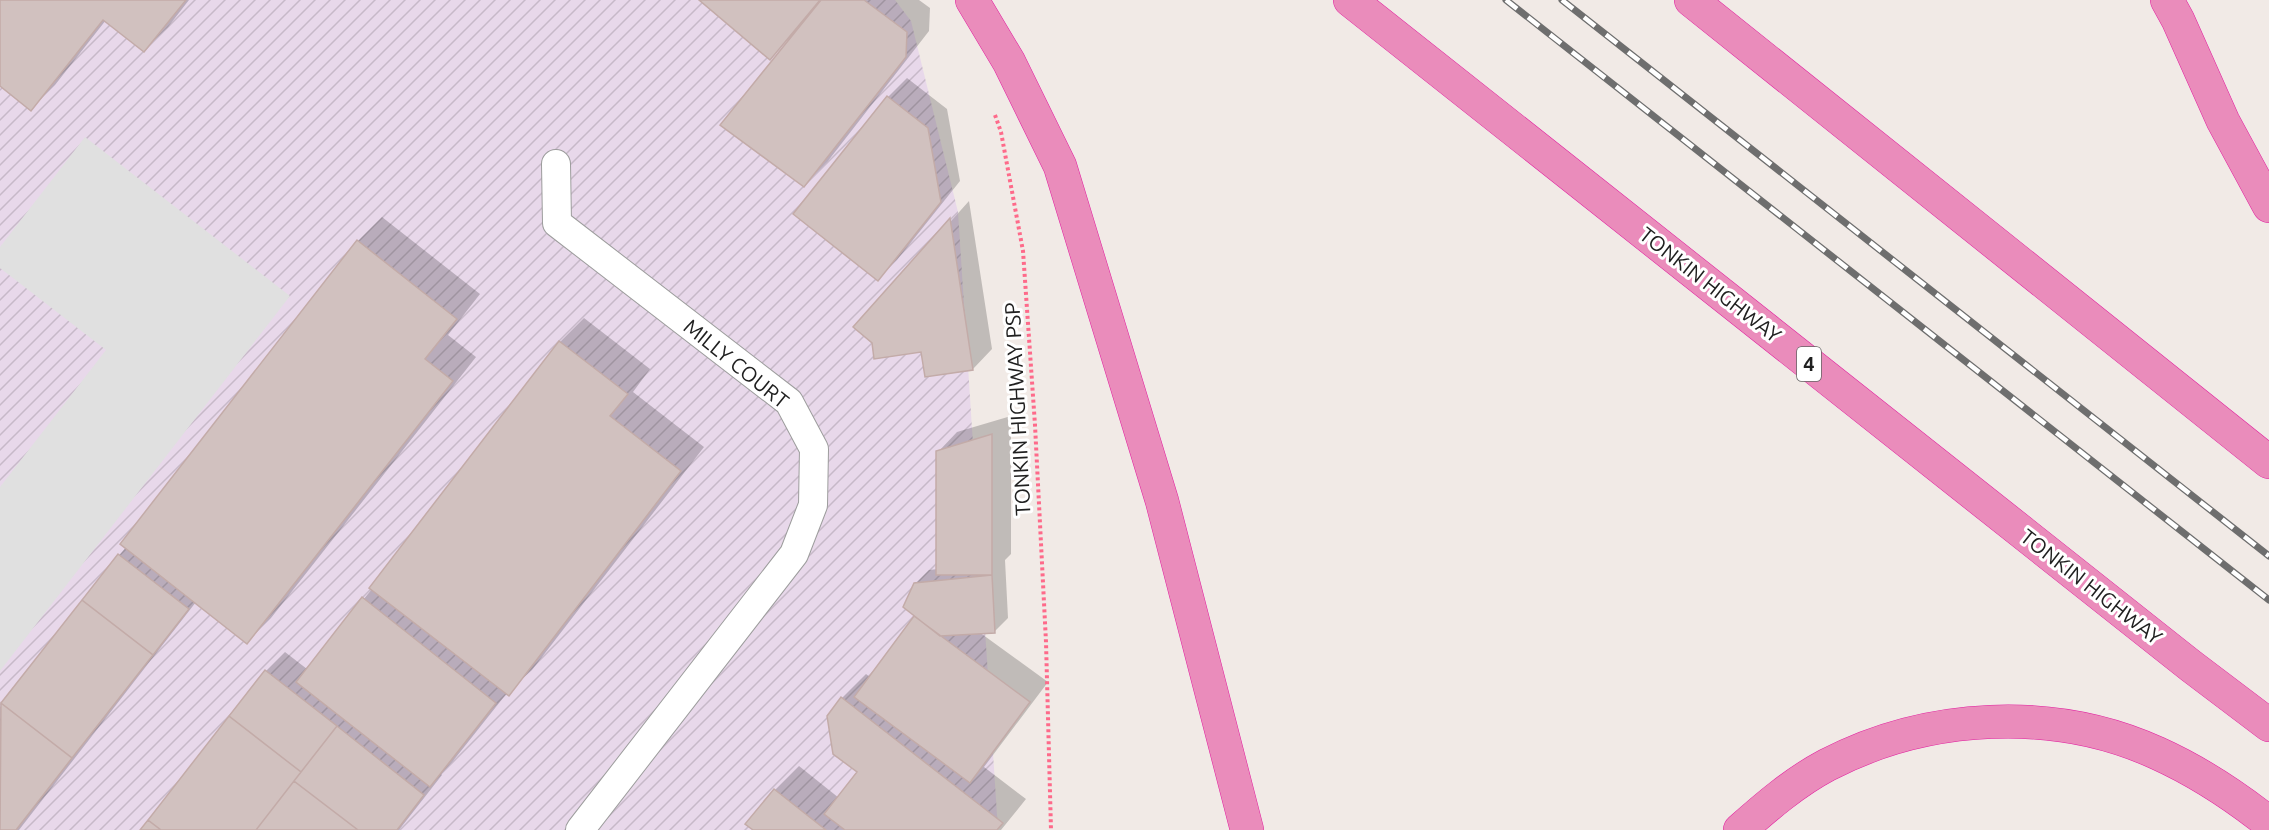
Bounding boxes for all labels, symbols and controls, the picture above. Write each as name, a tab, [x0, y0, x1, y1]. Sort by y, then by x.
street label: TONKIN HIGHWAY	[1635, 222, 1786, 347]
street label: TONKIN HIGHWAY PSP	[999, 302, 1035, 516]
street label: MILLY COURT	[679, 314, 794, 413]
road number: 4	[1797, 347, 1821, 381]
street label: TONKIN HIGHWAY	[2016, 524, 2167, 649]

